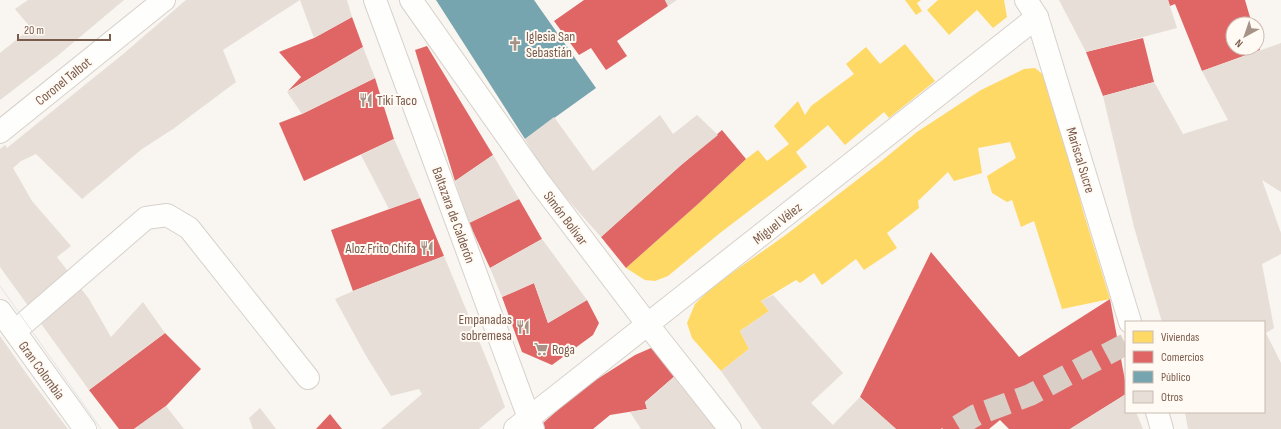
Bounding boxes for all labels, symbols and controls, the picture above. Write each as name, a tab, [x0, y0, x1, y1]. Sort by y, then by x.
scale bar	[18, 16, 110, 42]
north arrow	[1225, 16, 1265, 56]
text: 20 m	[24, 23, 44, 38]
place label: Iglesia San Sebastián	[526, 28, 575, 61]
church icon: Iglesia San Sebastián	[507, 36, 523, 52]
text: N	[1232, 36, 1245, 50]
street label: Coronel Talbot	[32, 54, 95, 109]
restaurant icon: Tiki Taco	[358, 92, 374, 108]
place label: Tiki Taco	[377, 92, 417, 109]
street label: Mariscal Sucre	[1062, 125, 1099, 195]
street label: Baltazara de Calderón	[428, 165, 479, 266]
street label: Simón Bolívar	[540, 188, 591, 249]
street label: Miguel Vélez	[749, 199, 805, 248]
place label: Aloz Frito Chifa	[344, 240, 416, 257]
restaurant icon: Aloz Frito Chifa	[419, 240, 435, 256]
place label: Empanadas sobremesa	[458, 311, 512, 344]
restaurant icon: Empanadas sobremesa	[515, 319, 531, 335]
legend	[1125, 321, 1265, 413]
text: Viviendas	[1161, 330, 1199, 345]
street label: Gran Colombia	[15, 338, 68, 403]
supermarket icon: Roga	[533, 341, 549, 357]
place label: Roga	[552, 341, 575, 358]
text: Comercios	[1161, 350, 1204, 365]
text: Público	[1161, 370, 1191, 385]
text: Otros	[1161, 390, 1183, 405]

